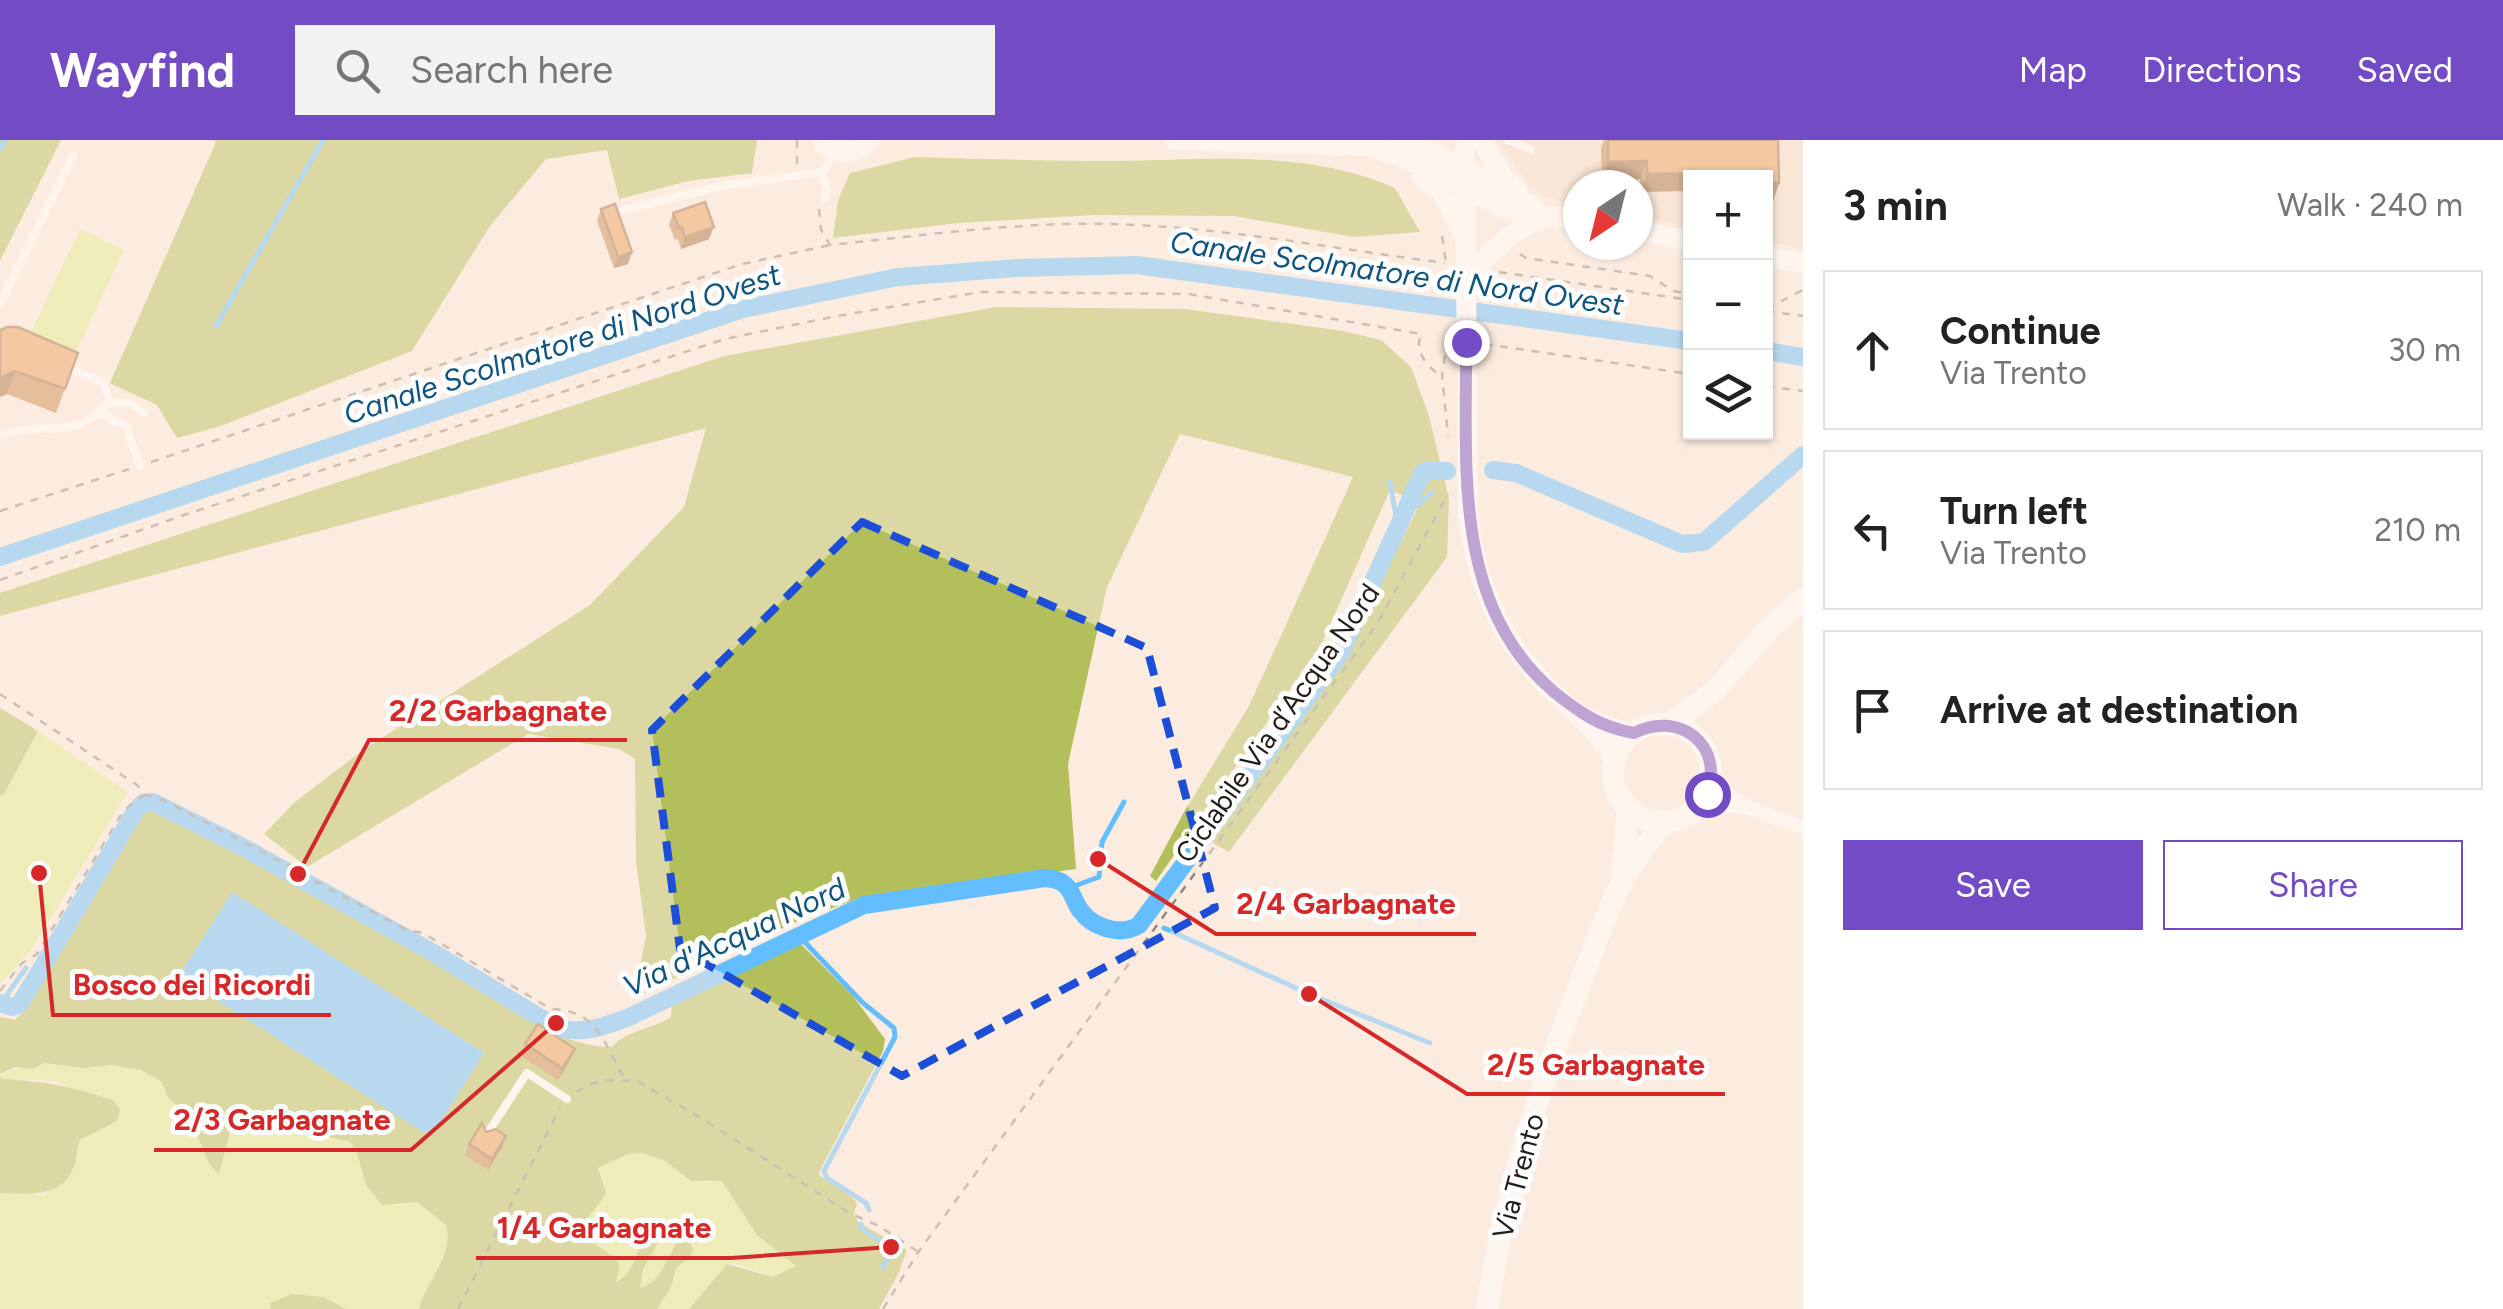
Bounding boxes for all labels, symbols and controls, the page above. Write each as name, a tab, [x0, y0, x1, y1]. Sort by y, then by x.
search box	[295, 25, 995, 115]
text: Wayfind	[50, 41, 235, 99]
icon: search	[330, 43, 385, 98]
text: Search here	[410, 47, 613, 93]
text: Map	[2019, 49, 2087, 91]
text: Directions	[2142, 49, 2302, 91]
text: Saved	[2357, 49, 2453, 91]
north arrow	[1563, 170, 1653, 260]
map controls	[1683, 170, 1773, 440]
button: +	[1683, 170, 1773, 260]
text: 3 min	[1843, 180, 1948, 231]
text: Walk · 240 m	[2277, 186, 2463, 224]
water label: Canale Scolmatore di Nord Ovest	[1168, 223, 1627, 323]
water label: Canale Scolmatore di Nord Ovest	[339, 256, 786, 432]
button: −	[1683, 260, 1773, 350]
text: Continue	[1940, 308, 2101, 354]
route end	[1444, 320, 1490, 366]
icon: ahead	[1845, 323, 1900, 378]
text: 30 m	[2388, 331, 2461, 369]
button: layers	[1683, 350, 1773, 440]
text: Via Trento	[1940, 354, 2087, 392]
text: Turn left	[1940, 488, 2088, 534]
icon: left	[1845, 503, 1900, 558]
text: 210 m	[2374, 511, 2461, 549]
text: Via Trento	[1940, 534, 2087, 572]
street label: Ciclabile Via d’Acqua Nord	[1168, 577, 1386, 869]
callout: 2/2 Garbagnate	[369, 680, 627, 740]
icon: arrive	[1845, 683, 1900, 738]
text: Arrive at destination	[1940, 687, 2298, 733]
text: 2/2 Garbagnate	[389, 692, 607, 729]
route start	[1685, 772, 1731, 818]
button: Save	[1843, 840, 2143, 930]
button: Share	[2163, 840, 2463, 930]
water label: Via d'Acqua Nord	[617, 869, 851, 1005]
callout: 2/4 Garbagnate	[1216, 874, 1476, 934]
text: 2/4 Garbagnate	[1236, 885, 1456, 922]
callout: Bosco dei Ricordi	[53, 955, 331, 1015]
text: Bosco dei Ricordi	[73, 966, 311, 1003]
callout: 2/5 Garbagnate	[1467, 1034, 1725, 1094]
text: 2/5 Garbagnate	[1487, 1046, 1705, 1083]
callout: 2/3 Garbagnate	[154, 1090, 411, 1150]
text: 2/3 Garbagnate	[173, 1101, 391, 1138]
street label: Via Trento	[1485, 1110, 1551, 1242]
callout: 1/4 Garbagnate	[476, 1198, 731, 1258]
text: 1/4 Garbagnate	[497, 1209, 712, 1246]

